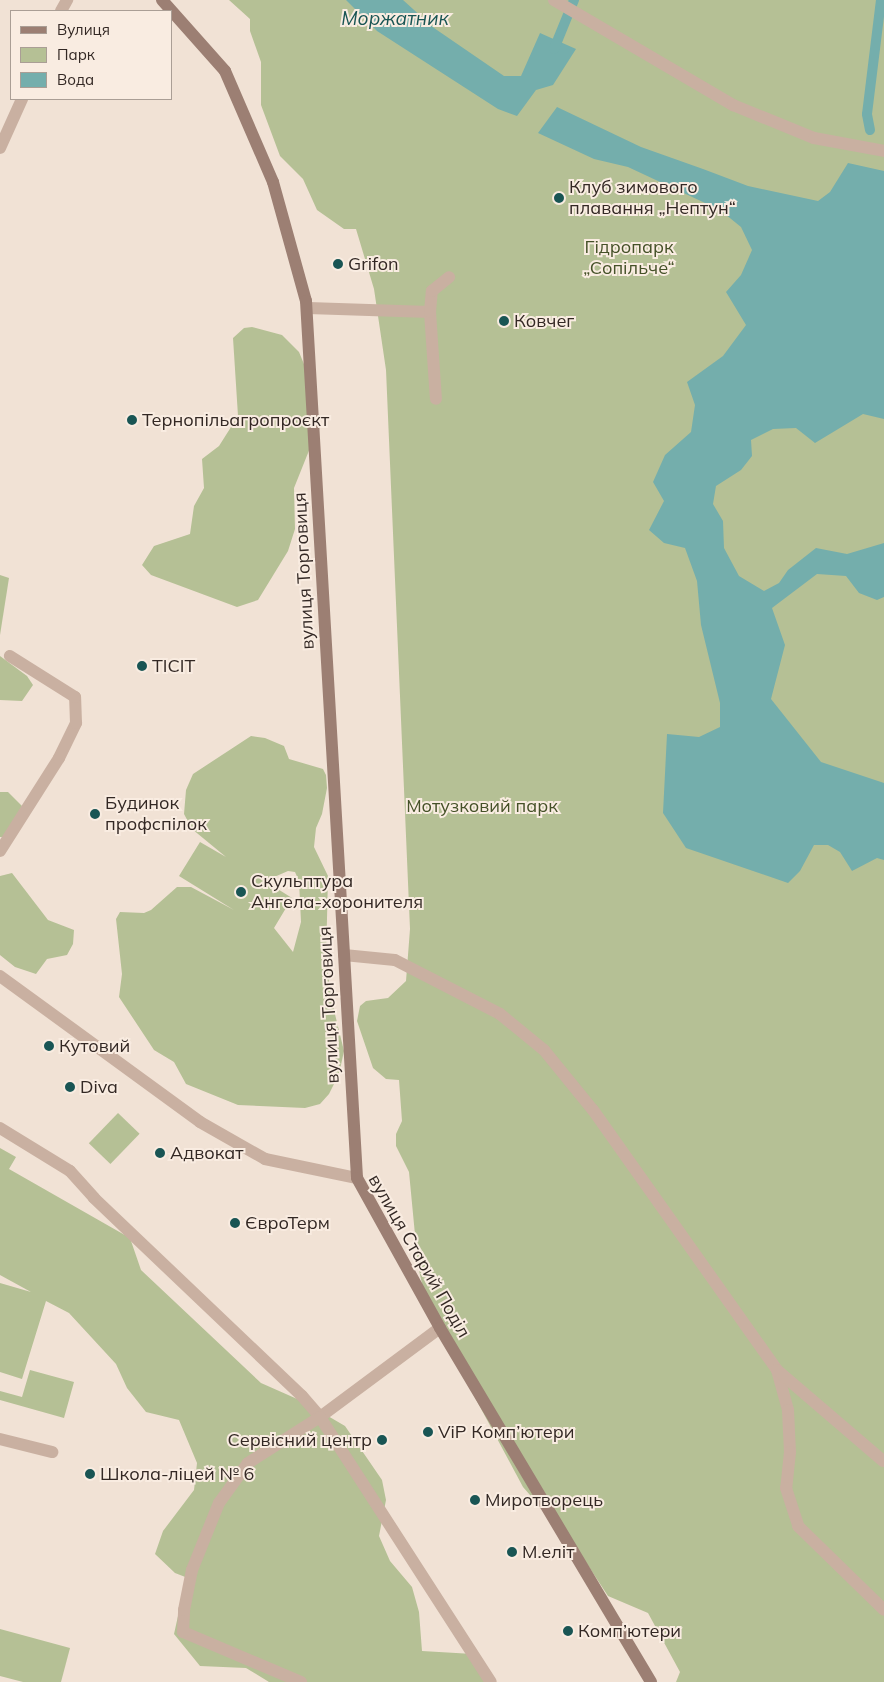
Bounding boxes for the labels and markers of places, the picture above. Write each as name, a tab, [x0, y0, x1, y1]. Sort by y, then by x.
place label: Клуб зимового плавання „Нептун“	[569, 177, 736, 220]
marker: Клуб зимового плавання „Нептун“	[553, 192, 565, 204]
place label: Grifon	[348, 253, 399, 275]
marker: Grifon	[332, 258, 344, 270]
place label: Ковчег	[514, 310, 574, 332]
marker: Ковчег	[498, 315, 510, 327]
place label: Тернопільагропроєкт	[142, 409, 329, 431]
marker: Тернопільагропроєкт	[126, 414, 138, 426]
place label: ТІСІТ	[152, 655, 195, 677]
marker: ТІСІТ	[136, 660, 148, 672]
place label: Будинок профспілок	[105, 793, 207, 836]
marker: Будинок профспілок	[89, 808, 101, 820]
place label: Скульптура Ангела-хоронителя	[251, 871, 423, 914]
marker: Скульптура Ангела-хоронителя	[235, 886, 247, 898]
place label: Кутовий	[59, 1035, 130, 1057]
marker: Кутовий	[43, 1040, 55, 1052]
place label: Diva	[80, 1076, 118, 1098]
marker: Diva	[64, 1081, 76, 1093]
place label: Адвокат	[170, 1142, 244, 1164]
marker: Адвокат	[154, 1147, 166, 1159]
place label: ЄвроТерм	[245, 1212, 330, 1234]
marker: ЄвроТерм	[229, 1217, 241, 1229]
place label: ViP Комп’ютери	[438, 1421, 574, 1443]
marker: ViP Комп’ютери	[422, 1426, 434, 1438]
place label: Сервісний центр	[228, 1429, 372, 1451]
marker: Сервісний центр	[376, 1434, 388, 1446]
place label: Школа-ліцей № 6	[100, 1463, 254, 1485]
marker: Школа-ліцей № 6	[84, 1468, 96, 1480]
place label: Миротворець	[485, 1489, 603, 1511]
marker: Миротворець	[469, 1494, 481, 1506]
place label: М.еліт	[522, 1541, 574, 1563]
marker: М.еліт	[506, 1546, 518, 1558]
place label: Комп’ютери	[578, 1620, 681, 1642]
marker: Комп’ютери	[562, 1625, 574, 1637]

